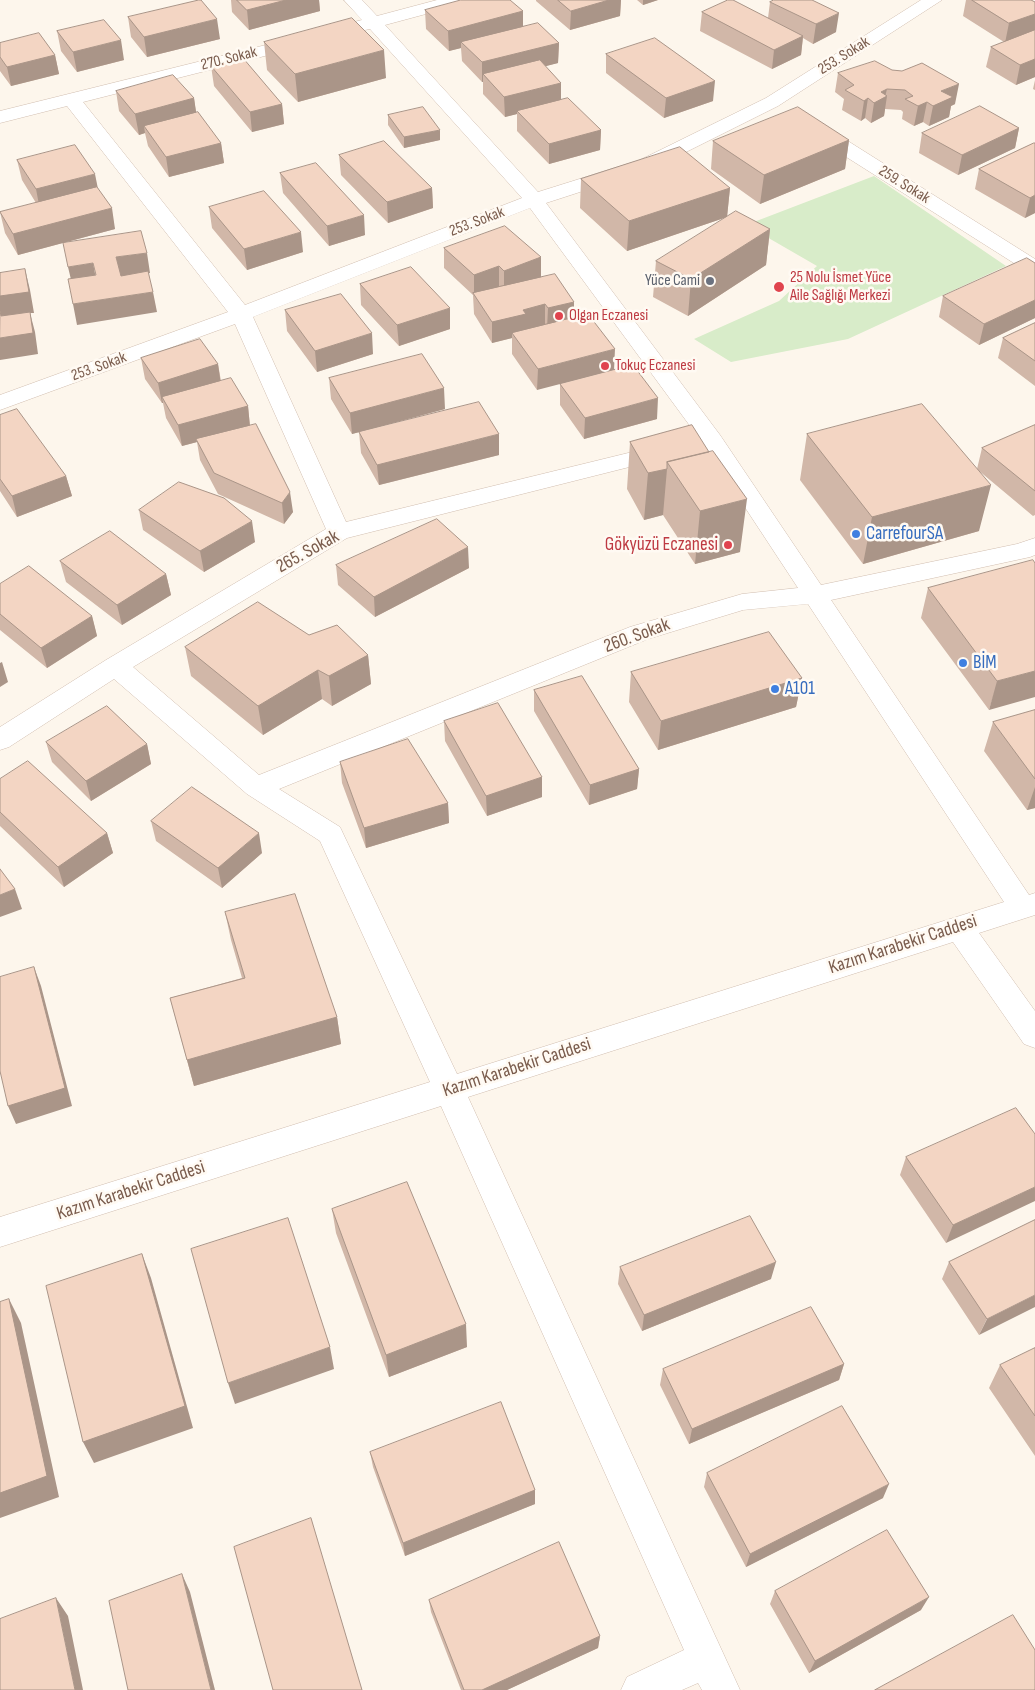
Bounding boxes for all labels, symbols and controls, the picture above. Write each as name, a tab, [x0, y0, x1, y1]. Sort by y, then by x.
street label: 253. Sokak	[815, 33, 873, 79]
street label: 270. Sokak	[199, 43, 259, 75]
street label: 259. Sokak	[875, 162, 933, 208]
street label: 253. Sokak	[447, 203, 507, 241]
place label: 25 Nolu İsmet Yüce Aile Sağlığı Merkezi	[790, 268, 891, 306]
place label: Yüce Cami	[645, 271, 700, 291]
marker: Yüce Cami	[704, 275, 716, 287]
marker: 25 Nolu İsmet Yüce Aile Sağlığı Merkezi	[772, 280, 786, 294]
place label: Olgan Eczanesi	[569, 306, 648, 326]
marker: Olgan Eczanesi	[553, 310, 565, 322]
street label: 253. Sokak	[69, 348, 129, 386]
place label: Tokuç Eczanesi	[615, 356, 696, 376]
marker: Tokuç Eczanesi	[599, 360, 611, 372]
place label: CarrefourSA	[866, 523, 943, 545]
street label: 265. Sokak	[273, 525, 343, 579]
marker: CarrefourSA	[850, 528, 862, 540]
place label: Gökyüzü Eczanesi	[605, 534, 718, 556]
marker: Gökyüzü Eczanesi	[722, 539, 734, 551]
street label: 260. Sokak	[601, 614, 673, 658]
place label: BİM	[973, 652, 997, 674]
marker: BİM	[957, 657, 969, 669]
place label: A101	[785, 678, 815, 700]
marker: A101	[769, 683, 781, 695]
street label: Kazım Karabekir Caddesi	[826, 910, 980, 980]
street label: Kazım Karabekir Caddesi	[440, 1033, 594, 1103]
street label: Kazım Karabekir Caddesi	[54, 1156, 208, 1226]

